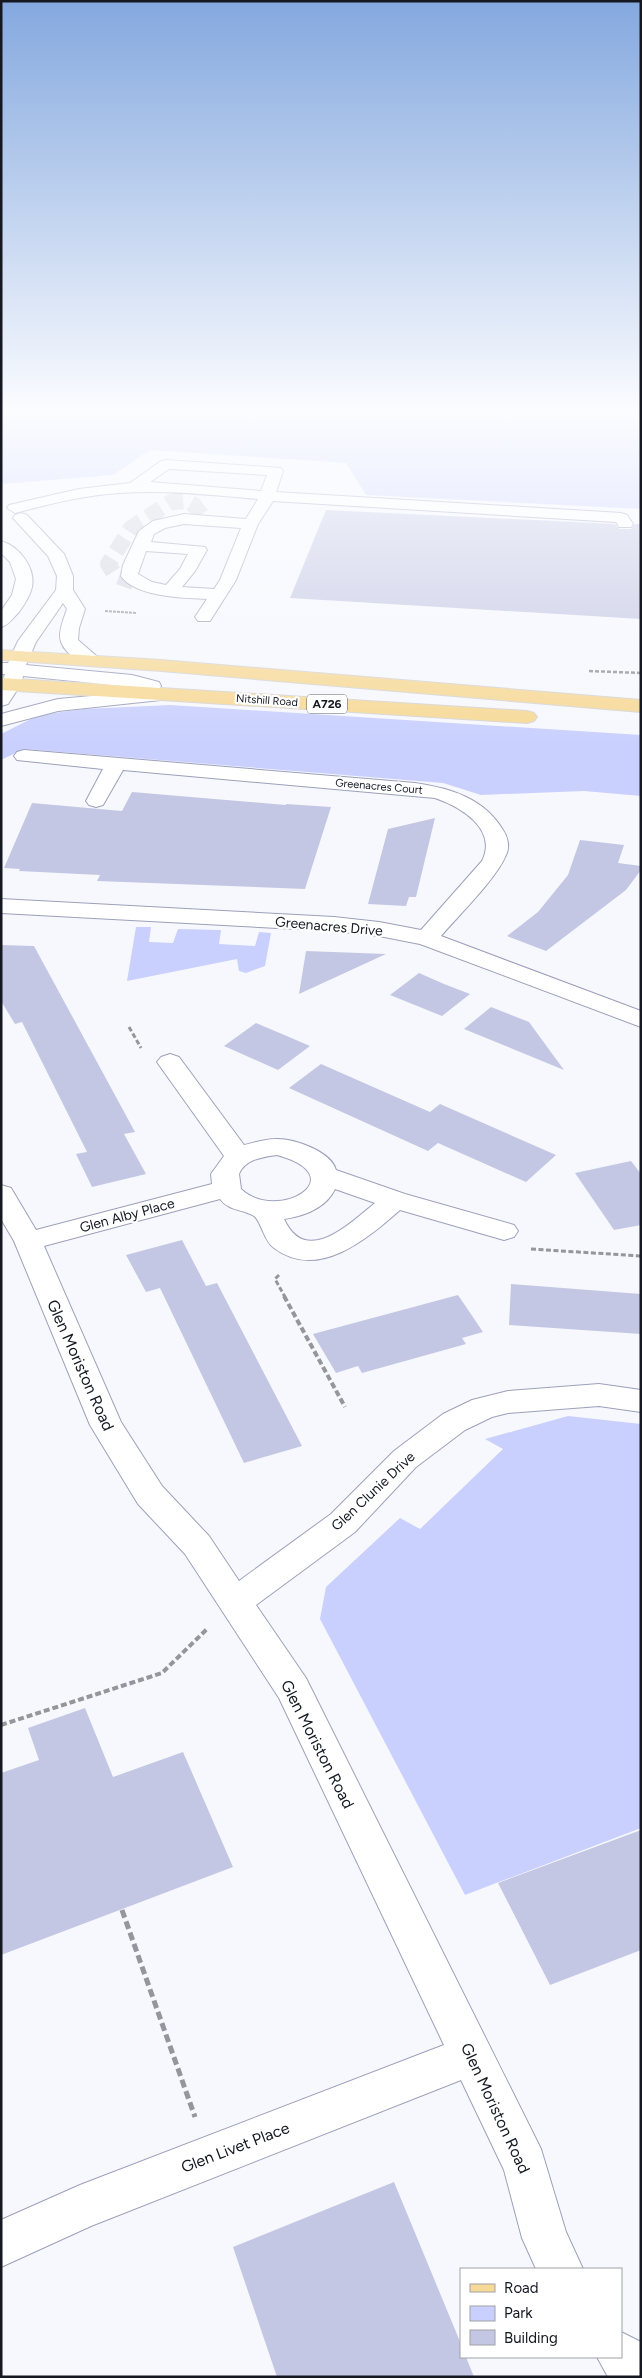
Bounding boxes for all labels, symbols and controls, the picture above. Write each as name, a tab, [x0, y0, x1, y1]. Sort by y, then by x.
street label: Nitshill Road	[236, 692, 298, 709]
road number: A726	[307, 694, 347, 714]
street label: Greenacres Court	[335, 776, 423, 797]
street label: Greenacres Drive	[274, 913, 384, 940]
street label: Glen Alby Place	[78, 1195, 177, 1236]
street label: Glen Moriston Road	[43, 1297, 118, 1434]
street label: Glen Clunie Drive	[328, 1448, 419, 1534]
street label: Glen Moriston Road	[277, 1677, 358, 1812]
street label: Glen Moriston Road	[457, 2040, 534, 2176]
street label: Glen Livet Place	[178, 2118, 292, 2177]
legend	[460, 2268, 622, 2358]
text: Road	[504, 2279, 539, 2297]
text: Park	[504, 2304, 533, 2322]
text: Building	[504, 2329, 558, 2347]

